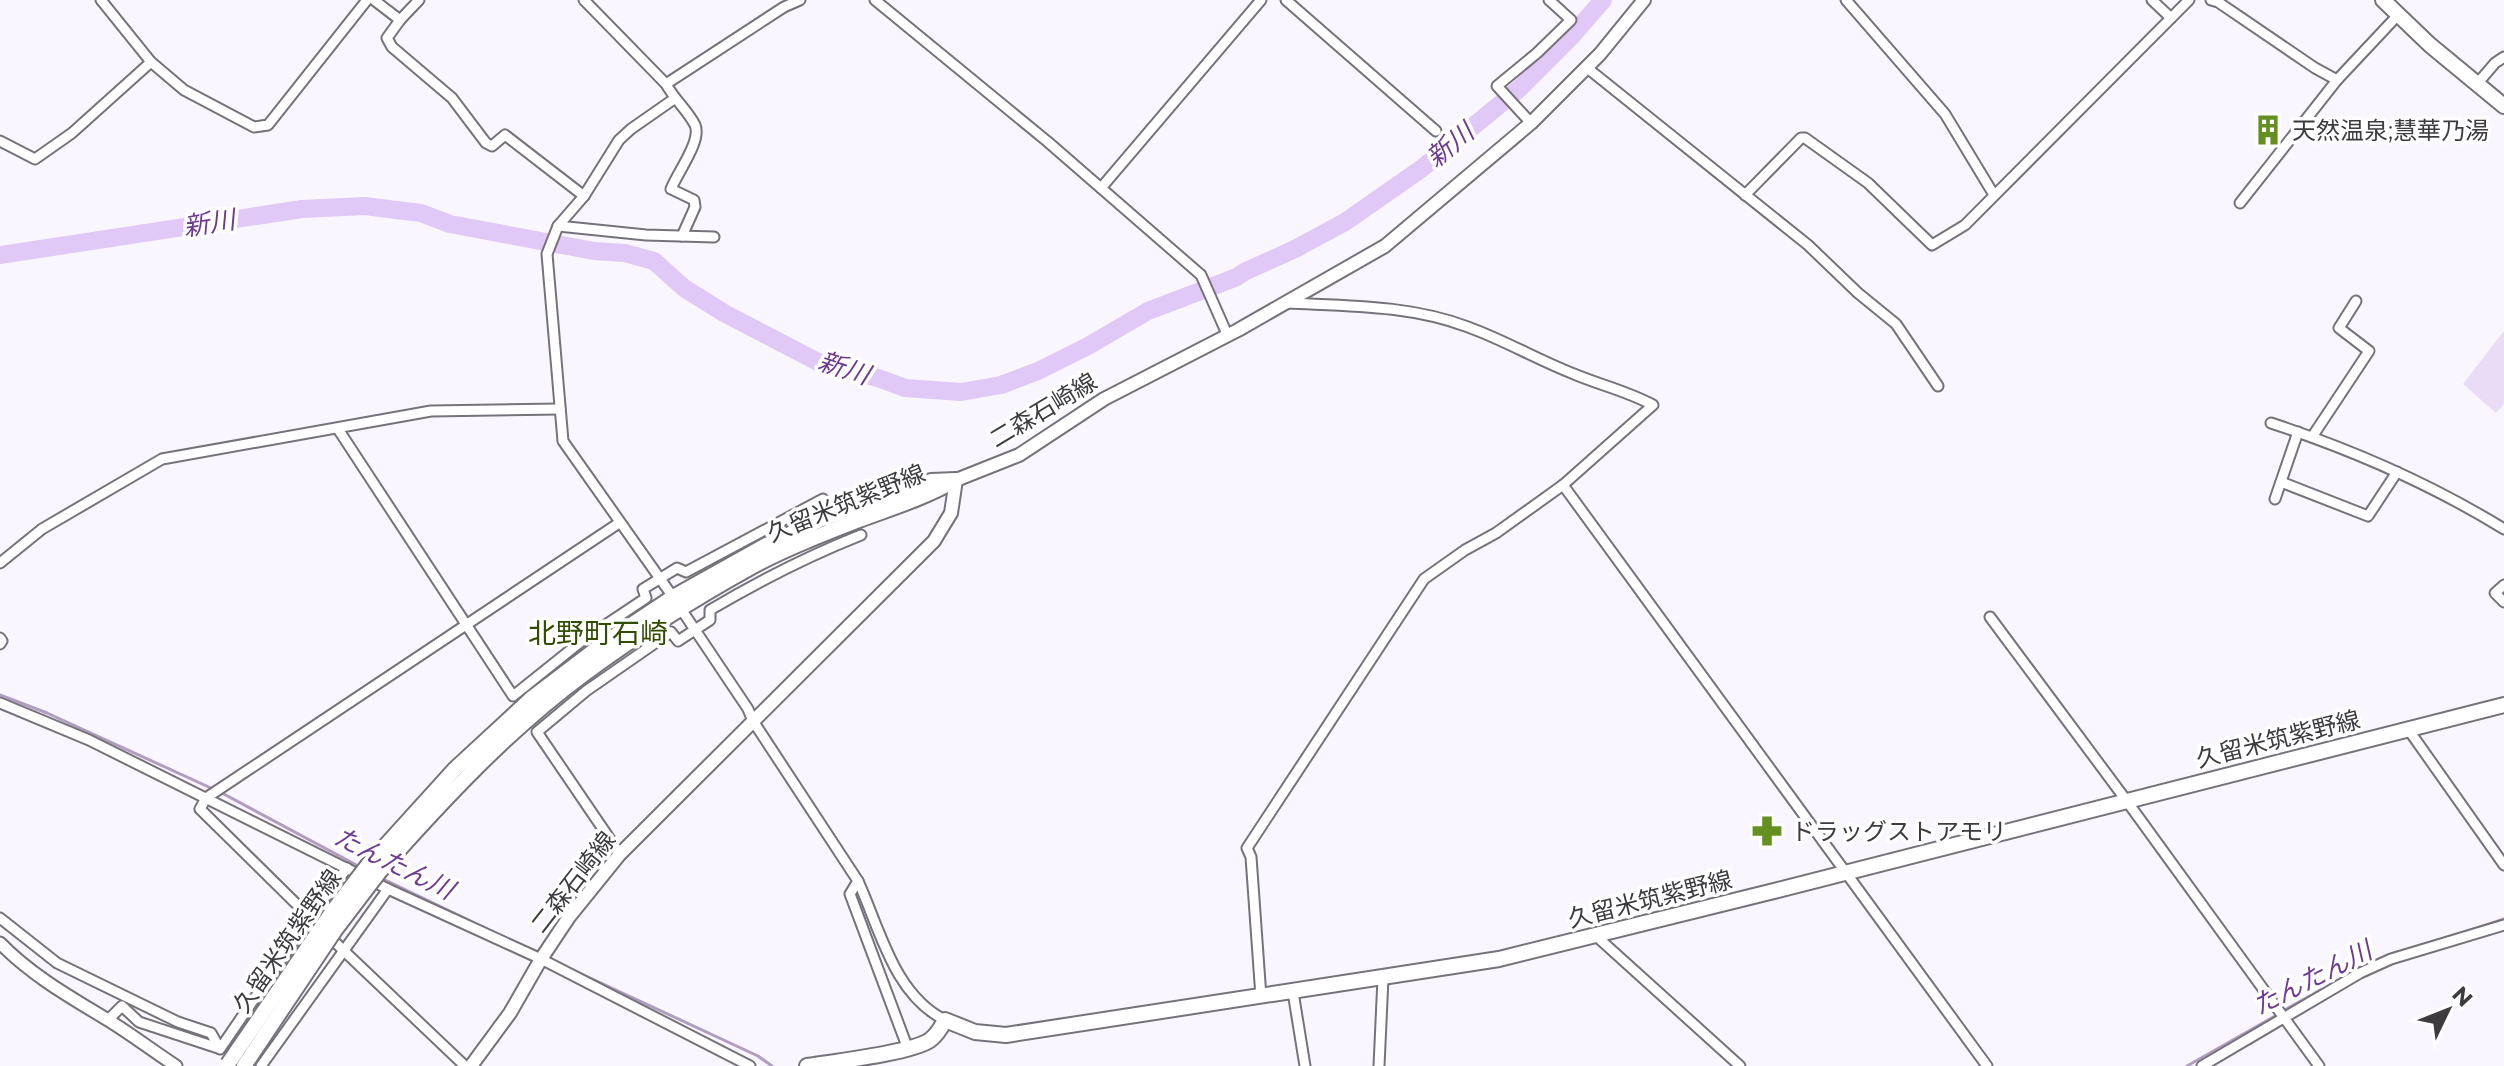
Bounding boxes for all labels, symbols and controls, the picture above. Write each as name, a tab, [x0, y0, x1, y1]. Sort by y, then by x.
building icon: 天然温泉;慧華乃湯	[2251, 113, 2285, 147]
water label: 新川	[1420, 114, 1482, 174]
place label: 天然温泉;慧華乃湯	[2292, 116, 2489, 145]
water label: 新川	[181, 203, 240, 243]
water label: 新川	[814, 345, 877, 392]
street label: 二森石崎線	[984, 367, 1102, 453]
street label: 久留米筑紫野線	[763, 458, 929, 548]
district label: 北野町石崎	[528, 616, 668, 650]
street label: 久留米筑紫野線	[2193, 705, 2363, 773]
pharmacy icon: ドラッグストアモリ	[1750, 814, 1784, 848]
place label: ドラッグストアモリ	[1791, 817, 2007, 846]
water label: たんたん川	[329, 820, 462, 907]
street label: 二森石崎線	[525, 826, 621, 938]
street label: 久留米筑紫野線	[227, 864, 347, 1018]
street label: 久留米筑紫野線	[1565, 865, 1735, 933]
water label: たんたん川	[2247, 933, 2380, 1022]
north arrow	[2408, 970, 2488, 1050]
text: N	[2446, 981, 2478, 1012]

